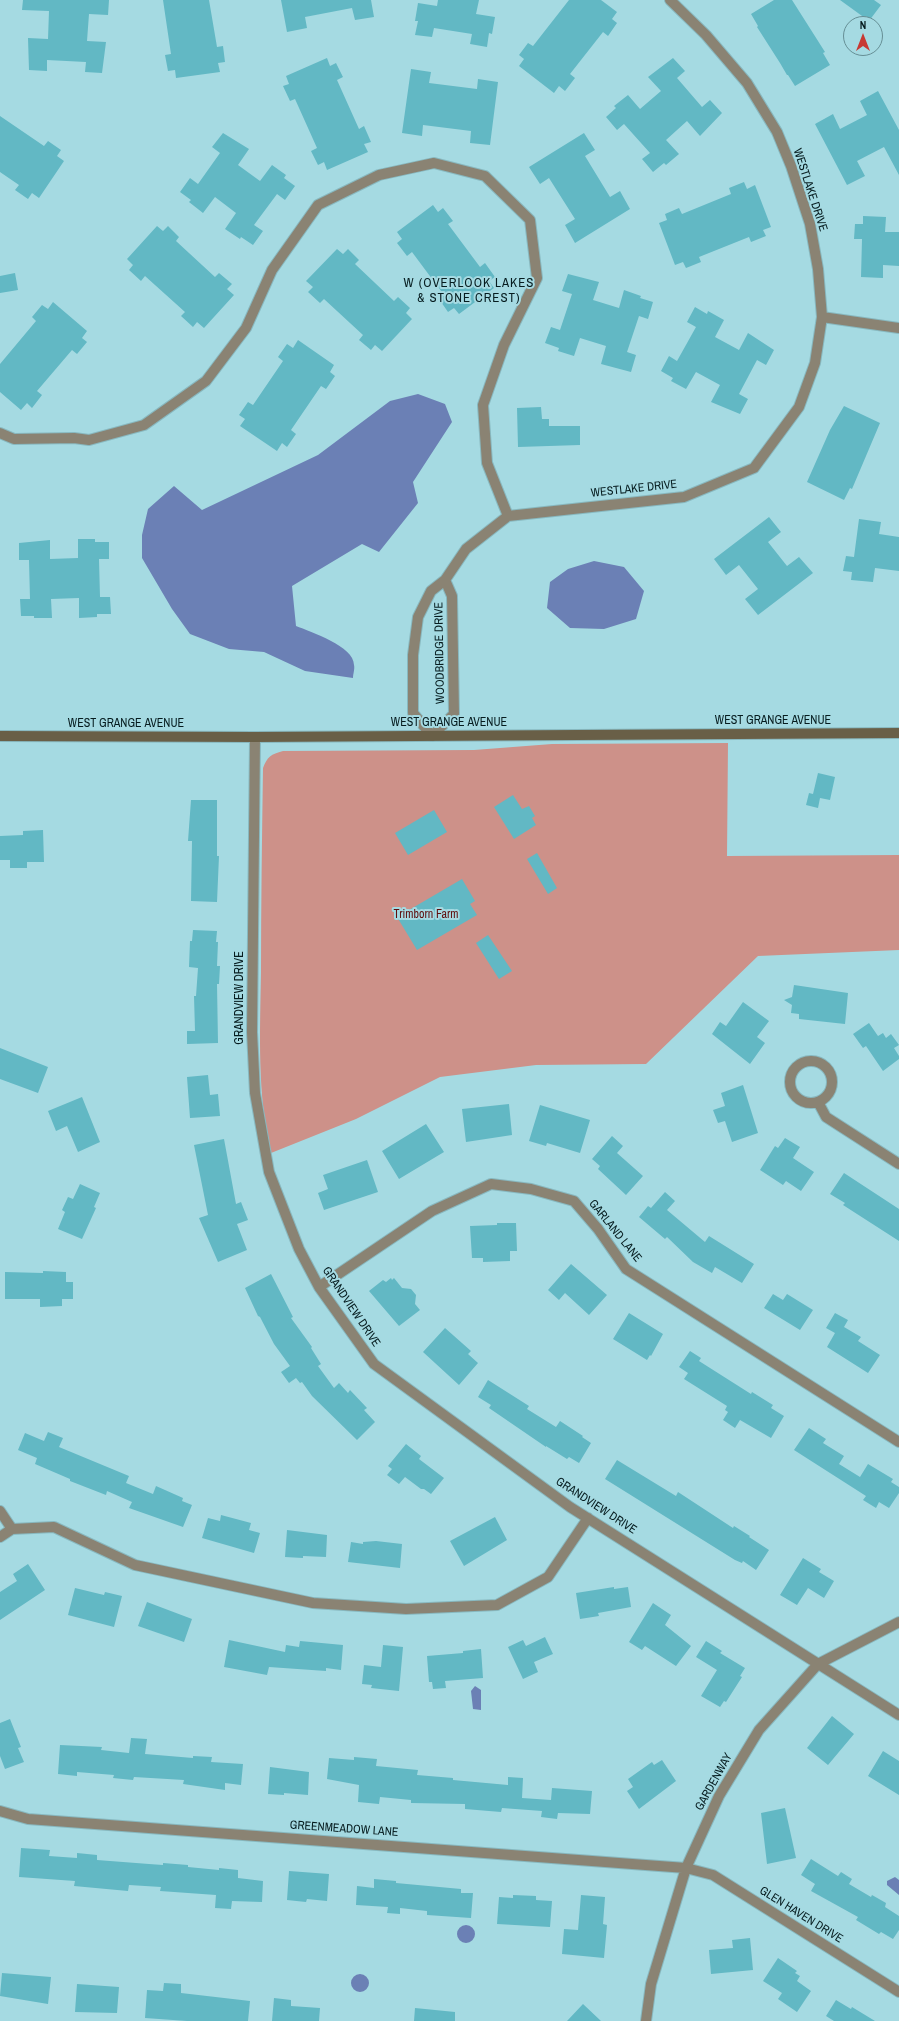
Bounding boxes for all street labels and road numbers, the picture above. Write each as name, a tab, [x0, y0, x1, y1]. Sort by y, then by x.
street label: WESTLAKE DRIVE	[790, 147, 830, 233]
street label: WESTLAKE DRIVE	[590, 477, 678, 501]
street label: WOODBRIDGE DRIVE	[432, 602, 448, 704]
street label: WEST GRANGE AVENUE	[715, 714, 831, 728]
street label: WEST GRANGE AVENUE	[391, 716, 507, 730]
street label: WEST GRANGE AVENUE	[68, 717, 184, 731]
street label: GRANDVIEW DRIVE	[233, 951, 247, 1045]
street label: GARLAND LANE	[585, 1197, 645, 1265]
street label: GRANDVIEW DRIVE	[319, 1264, 383, 1350]
street label: GRANDVIEW DRIVE	[553, 1475, 639, 1537]
street label: GARDENWAY	[692, 1751, 736, 1813]
street label: GREENMEADOW LANE	[289, 1818, 399, 1840]
street label: GLEN HAVEN DRIVE	[757, 1884, 845, 1946]

